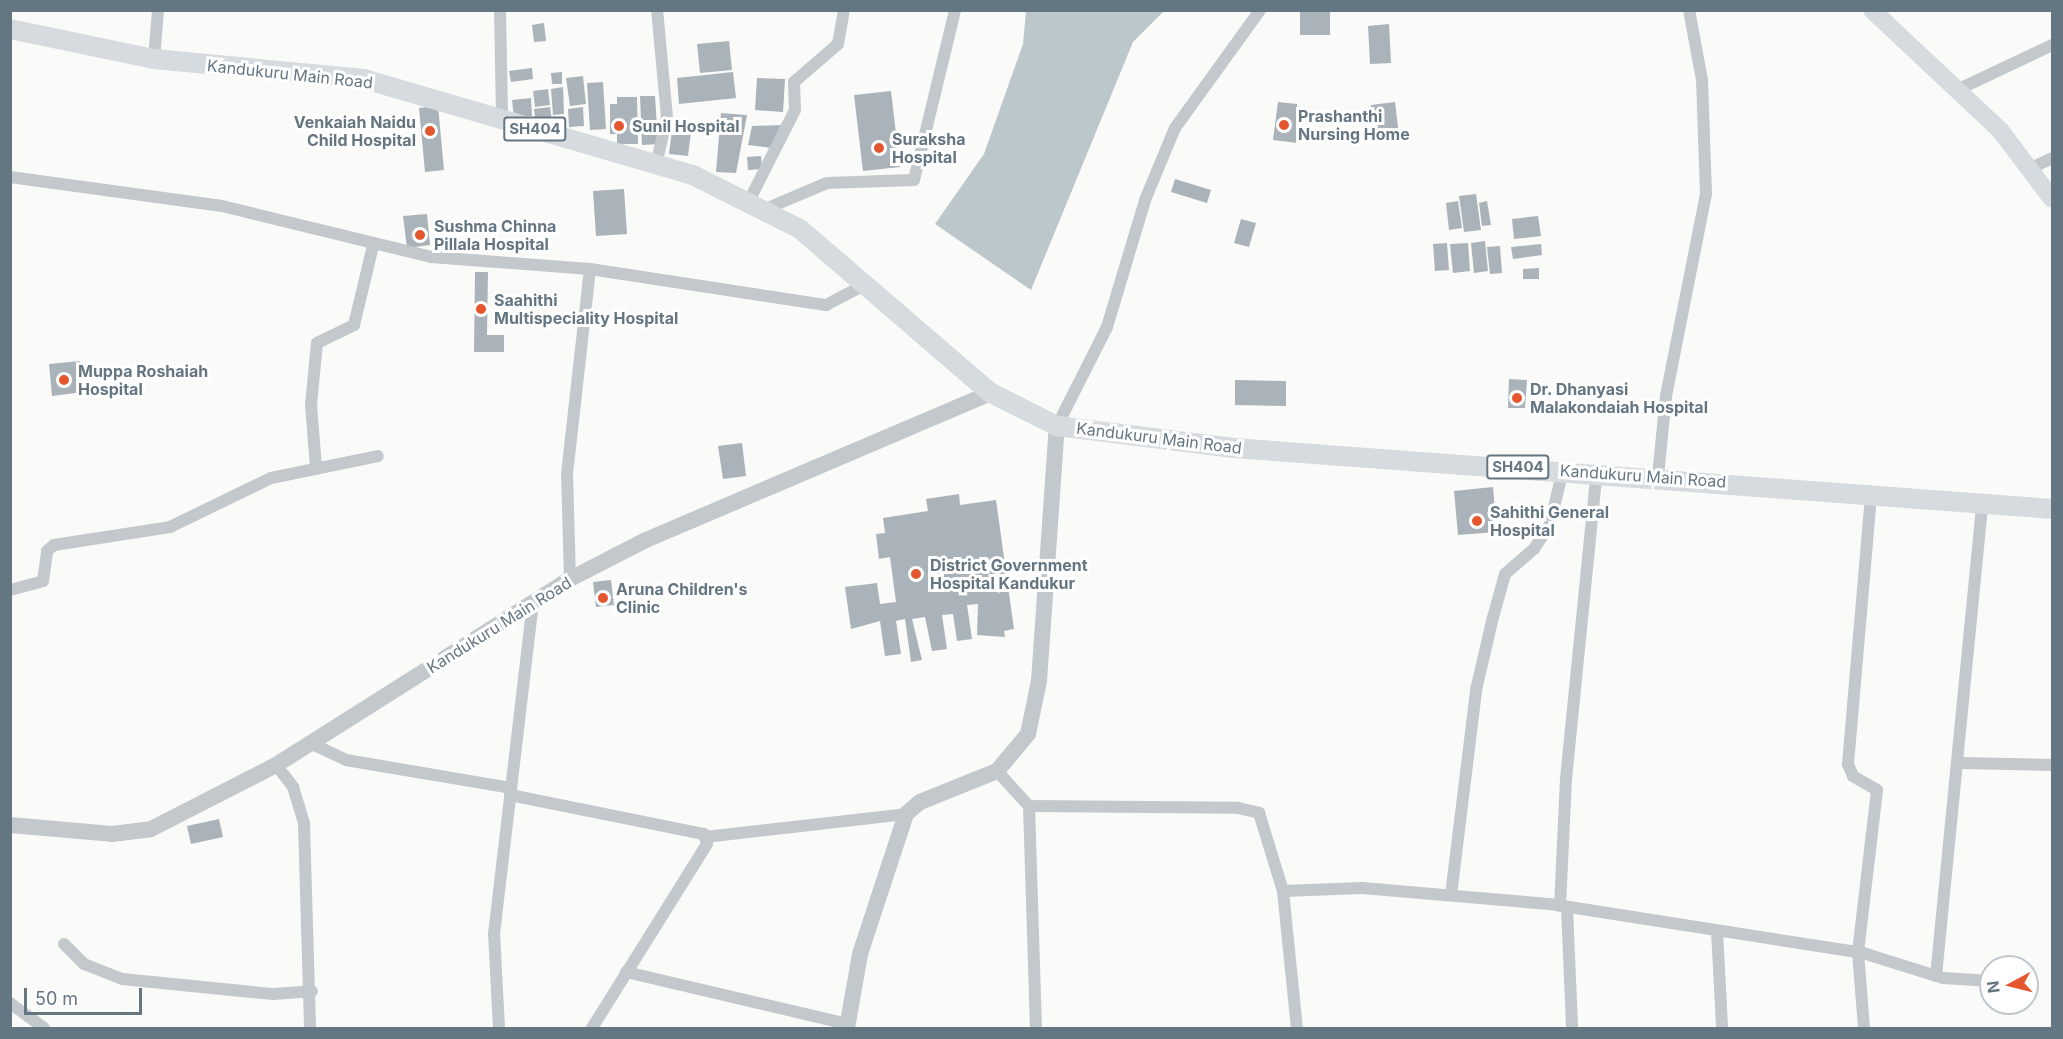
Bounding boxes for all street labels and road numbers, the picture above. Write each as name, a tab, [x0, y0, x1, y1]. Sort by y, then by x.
street label: Kandukuru Main Road	[206, 56, 374, 92]
road number: SH404	[502, 117, 568, 141]
street label: Kandukuru Main Road	[1075, 418, 1243, 458]
road number: SH404	[1485, 455, 1551, 479]
street label: Kandukuru Main Road	[1559, 461, 1727, 491]
street label: Kandukuru Main Road	[423, 573, 575, 677]

